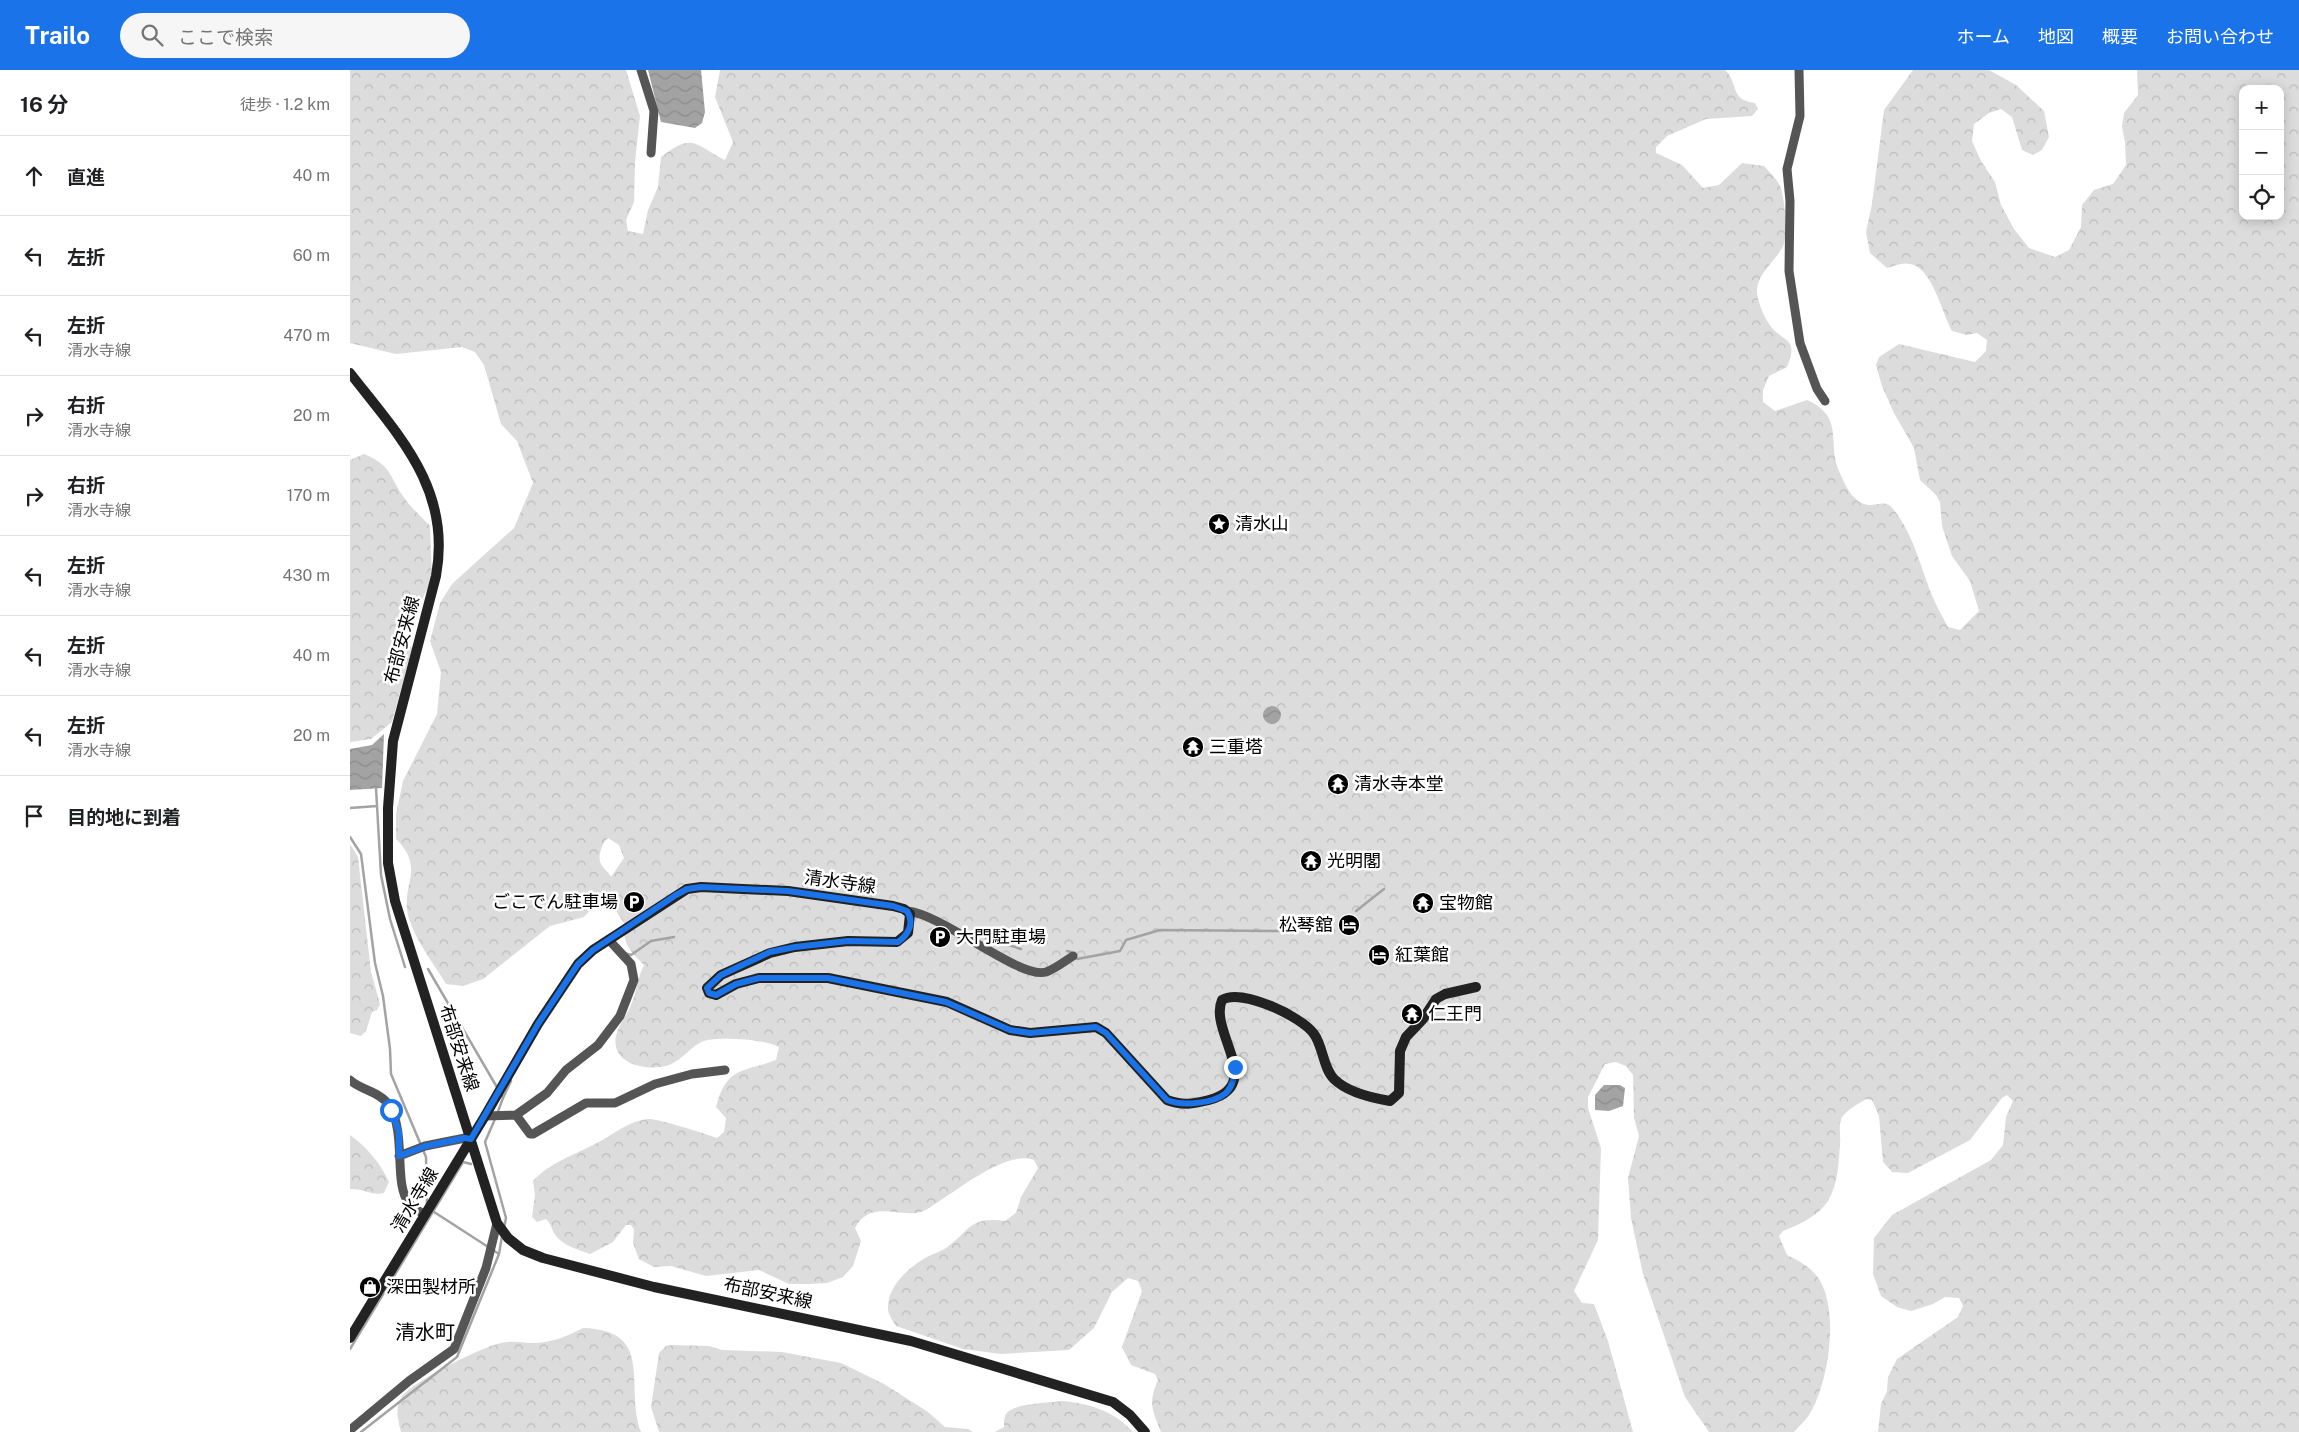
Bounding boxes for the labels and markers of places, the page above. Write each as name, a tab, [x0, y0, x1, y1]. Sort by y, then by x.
place icon: 清水山	[1207, 512, 1231, 536]
place label: 清水山	[1235, 513, 1289, 534]
temple icon: 三重塔	[1181, 735, 1205, 759]
place label: 三重塔	[1209, 736, 1263, 757]
temple icon: 清水寺本堂	[1326, 772, 1350, 796]
place label: 清水寺本堂	[1354, 773, 1444, 794]
temple icon: 光明閣	[1299, 849, 1323, 873]
place label: 光明閣	[1327, 850, 1381, 871]
parking icon: ごこでん駐車場	[622, 890, 646, 914]
place label: ごこでん駐車場	[492, 891, 618, 912]
temple icon: 宝物館	[1411, 891, 1435, 915]
place label: 宝物館	[1439, 892, 1493, 913]
hotel icon: 松琴舘	[1337, 913, 1361, 937]
place label: 松琴舘	[1279, 914, 1333, 935]
parking icon: 大門駐車場	[928, 925, 952, 949]
place label: 大門駐車場	[956, 926, 1046, 947]
hotel icon: 紅葉館	[1367, 943, 1391, 967]
place label: 紅葉館	[1395, 944, 1449, 965]
temple icon: 仁王門	[1400, 1002, 1424, 1026]
place label: 仁王門	[1428, 1003, 1482, 1024]
shop icon: 深田製材所	[358, 1275, 382, 1299]
place label: 深田製材所	[386, 1276, 476, 1297]

